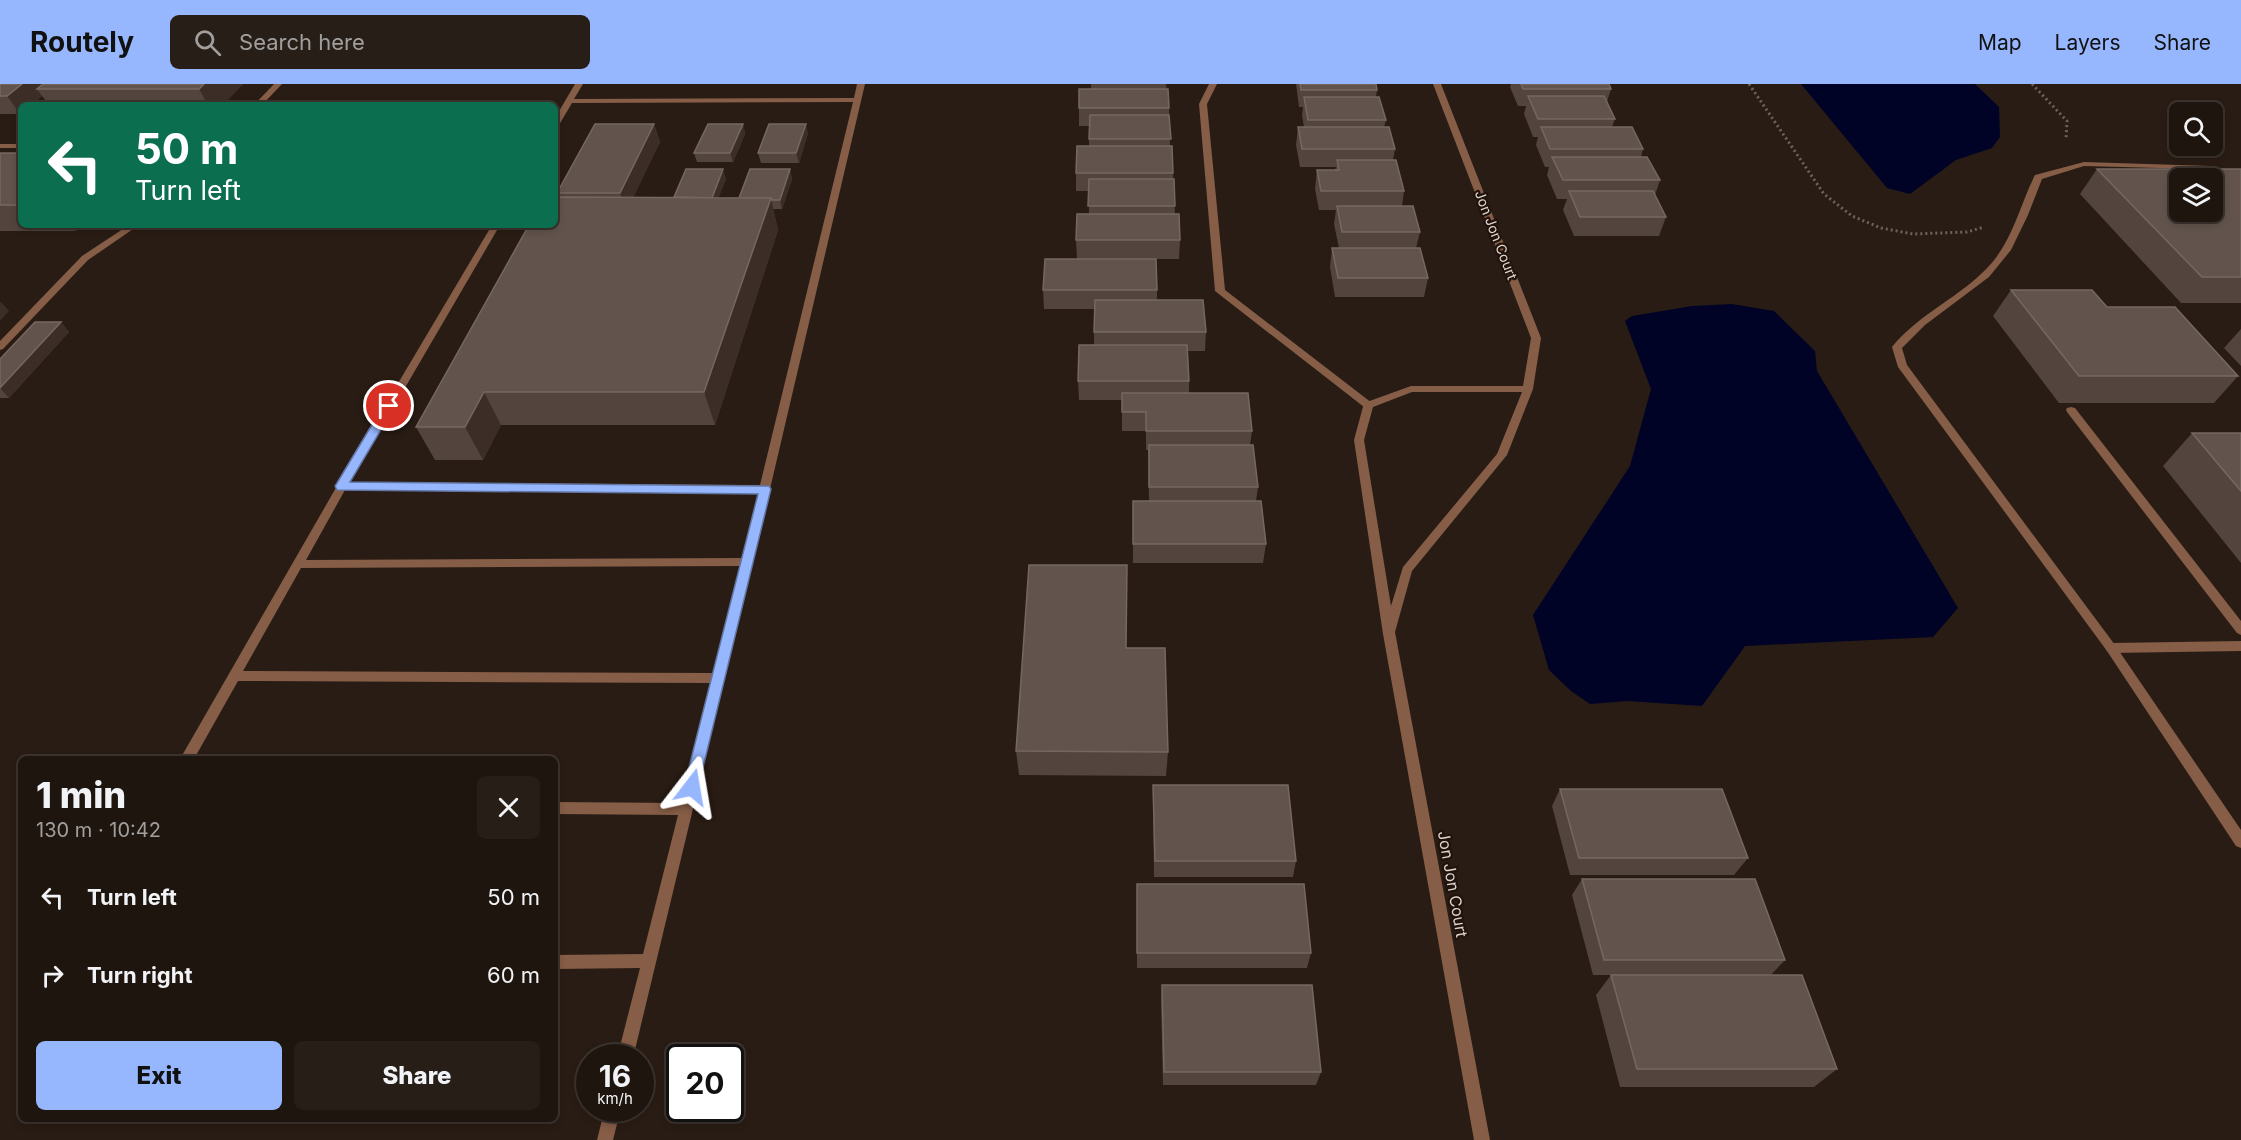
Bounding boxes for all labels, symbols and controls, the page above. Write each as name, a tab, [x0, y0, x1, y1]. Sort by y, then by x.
search box	[170, 15, 590, 69]
text: Routely	[30, 25, 134, 59]
icon: search	[191, 26, 224, 59]
text: Search here	[239, 29, 365, 55]
text: Map	[1978, 30, 2022, 55]
text: Layers	[2055, 30, 2121, 55]
text: Share	[2154, 30, 2211, 55]
map controls	[2169, 102, 2223, 222]
button: search	[2169, 102, 2223, 156]
text: 50 m	[135, 123, 238, 174]
icon: left	[36, 126, 114, 204]
button: layers	[2169, 168, 2223, 222]
text: Turn left	[135, 174, 241, 207]
street label: Jon Jon Court	[1472, 188, 1521, 282]
pin	[363, 380, 414, 431]
icon: arrive	[372, 389, 405, 422]
position arrow	[660, 755, 724, 819]
text: 1 min	[36, 773, 126, 817]
button: close	[477, 776, 540, 839]
text: 130 m · 10:42	[36, 818, 161, 842]
street label: Jon Jon Court	[1434, 829, 1472, 939]
icon: left	[36, 881, 69, 914]
text: Turn left	[87, 884, 177, 910]
text: 50 m	[487, 884, 540, 910]
icon: right	[36, 959, 69, 992]
text: Turn right	[87, 962, 193, 988]
text: 60 m	[487, 962, 540, 988]
button: Exit	[36, 1041, 282, 1110]
button: Share	[294, 1041, 540, 1110]
speed limit sign: 20	[666, 1044, 744, 1122]
text: 16	[599, 1058, 631, 1094]
text: km/h	[597, 1089, 633, 1108]

